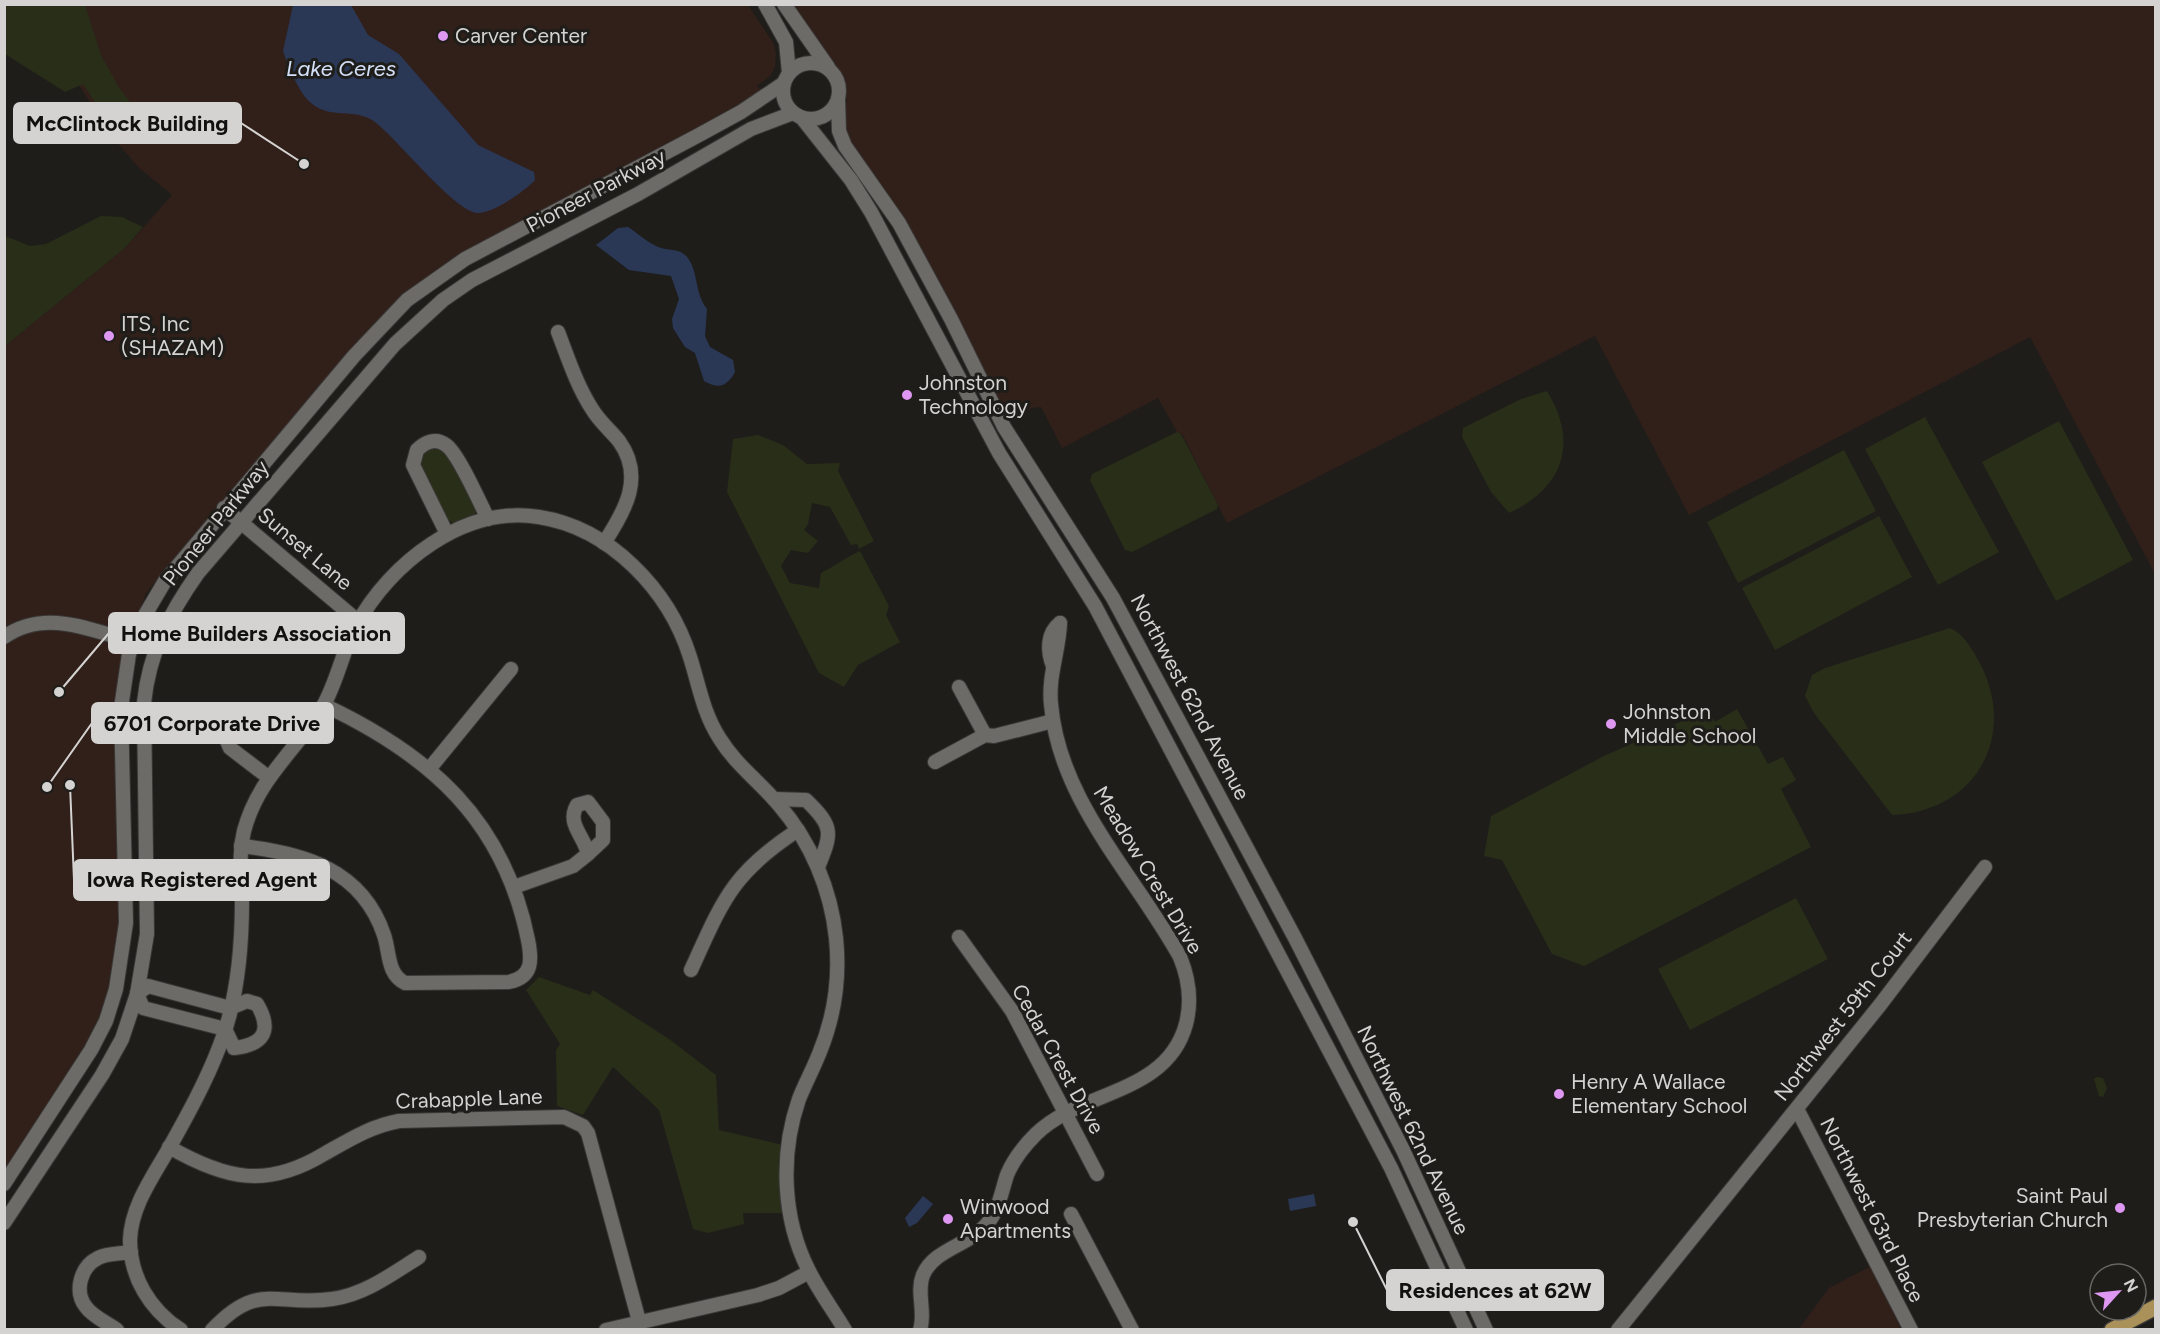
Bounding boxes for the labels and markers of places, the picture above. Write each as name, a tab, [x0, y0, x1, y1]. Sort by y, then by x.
place label: Carver Center	[455, 23, 587, 48]
marker: Carver Center	[436, 29, 450, 43]
callout: McClintock Building	[14, 103, 241, 143]
place label: ITS, Inc (SHAZAM)	[121, 311, 224, 360]
marker: ITS, Inc (SHAZAM)	[102, 329, 116, 343]
place label: Johnston Technology	[919, 370, 1028, 419]
marker: Johnston Technology	[900, 388, 914, 402]
callout: Home Builders Association	[109, 613, 404, 653]
place label: Johnston Middle School	[1623, 699, 1756, 748]
callout: 6701 Corporate Drive	[92, 703, 333, 743]
marker: Johnston Middle School	[1604, 717, 1618, 731]
callout: Iowa Registered Agent	[74, 860, 329, 900]
place label: Henry A Wallace Elementary School	[1571, 1069, 1747, 1118]
marker: Henry A Wallace Elementary School	[1552, 1087, 1566, 1101]
place label: Saint Paul Presbyterian Church	[1917, 1183, 2108, 1232]
place label: Winwood Apartments	[960, 1194, 1071, 1243]
marker: Saint Paul Presbyterian Church	[2113, 1201, 2127, 1215]
marker: Winwood Apartments	[941, 1212, 955, 1226]
callout: Residences at 62W	[1387, 1270, 1603, 1310]

